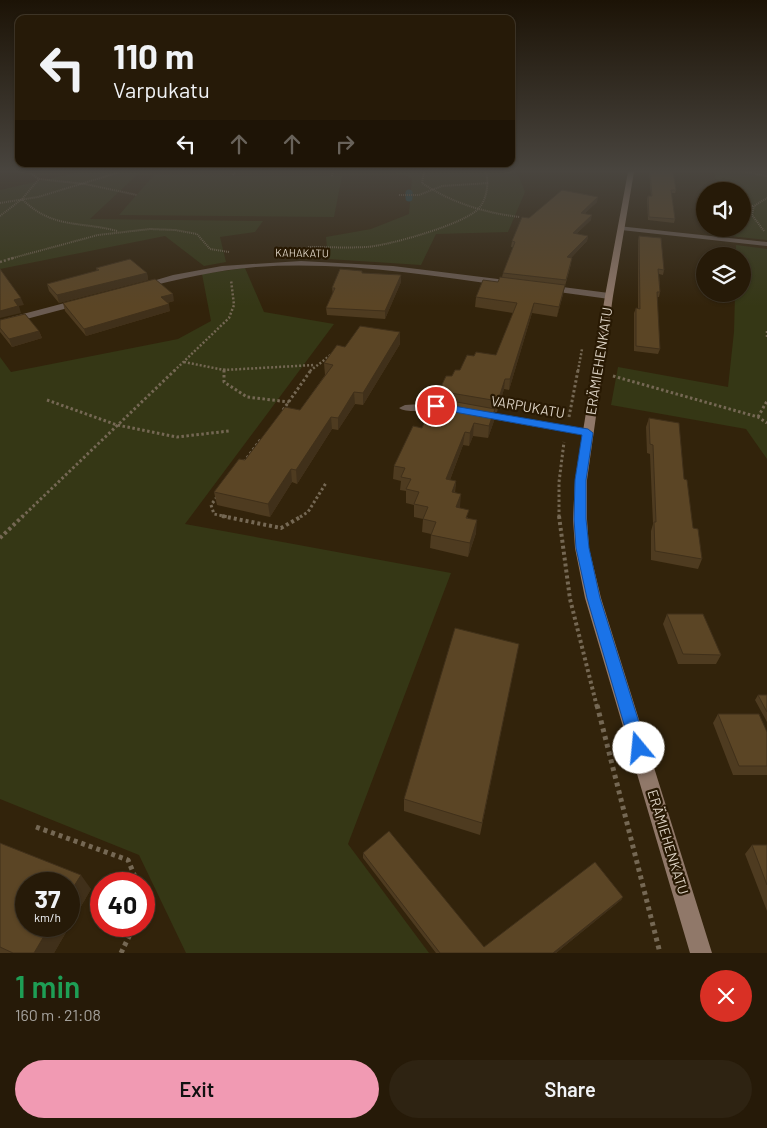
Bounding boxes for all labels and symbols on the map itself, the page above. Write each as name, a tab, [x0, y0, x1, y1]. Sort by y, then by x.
street label: KAHAKATU	[275, 246, 329, 259]
street label: ERÄMIEHENKATU	[582, 306, 615, 416]
pin	[415, 385, 457, 427]
street label: VARPUKATU	[490, 392, 566, 421]
position arrow	[612, 721, 664, 773]
street label: ERÄMIEHENKATU	[644, 787, 693, 896]
speed limit sign: 40	[90, 872, 155, 937]

